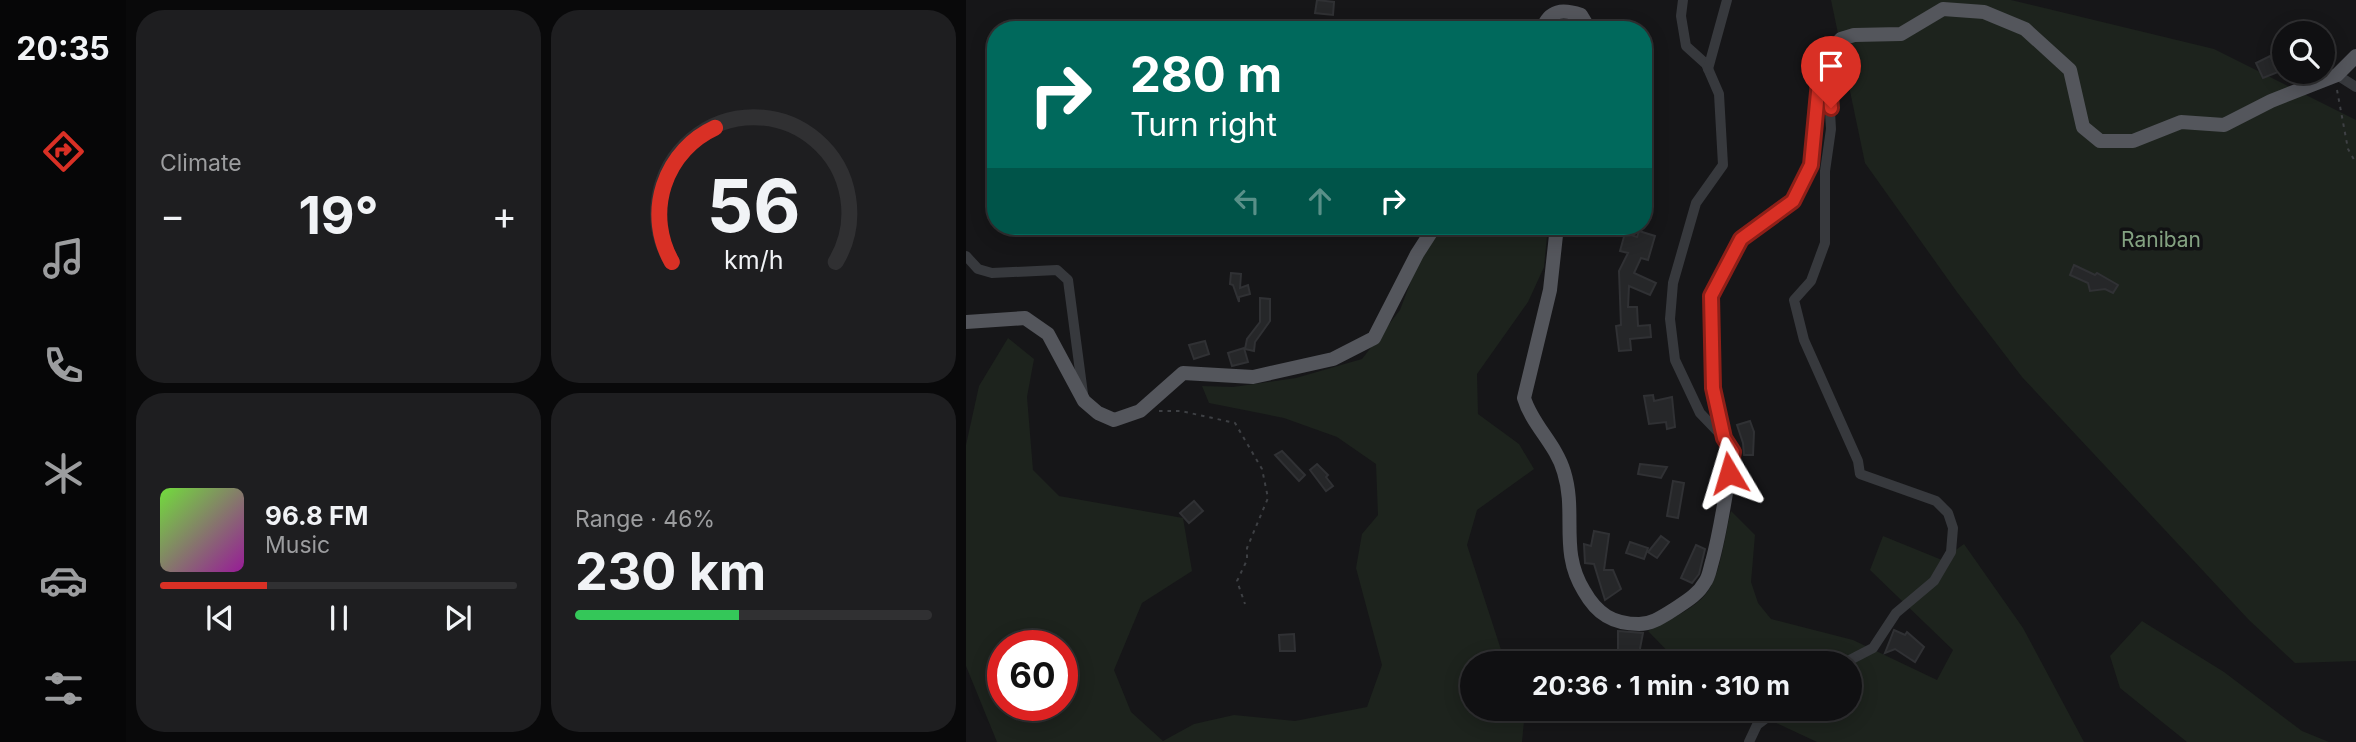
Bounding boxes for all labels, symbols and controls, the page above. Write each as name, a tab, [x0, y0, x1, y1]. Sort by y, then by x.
map controls	[2272, 21, 2335, 84]
button: search	[2272, 21, 2335, 84]
text: 20:35	[16, 29, 110, 68]
pin	[1801, 36, 1861, 108]
text: 280 m	[1130, 45, 1282, 104]
icon: arrive	[1812, 47, 1850, 85]
icon: right	[1015, 49, 1106, 140]
text: Turn right	[1130, 105, 1277, 144]
icon: directions	[39, 127, 88, 176]
text: Climate	[160, 149, 242, 177]
text: 56	[707, 162, 800, 251]
icon: left	[1228, 182, 1266, 220]
icon: ahead	[1301, 182, 1339, 220]
icon: right	[1374, 182, 1412, 220]
text: 19°	[298, 184, 379, 247]
text: −	[160, 192, 185, 238]
text: +	[492, 192, 517, 238]
park label: Raniban	[2121, 227, 2201, 252]
icon: music	[39, 234, 88, 283]
text: km/h	[724, 245, 783, 275]
icon: phone	[39, 341, 88, 390]
position arrow	[1692, 436, 1766, 510]
icon: climate	[39, 449, 88, 498]
text: 96.8 FM	[265, 500, 369, 531]
text: Range · 46%	[575, 505, 715, 533]
text: Music	[265, 531, 330, 559]
text: 230 km	[575, 540, 766, 603]
icon: car	[39, 556, 88, 605]
icon: previous	[201, 599, 239, 637]
icon: pause	[320, 599, 358, 637]
icon: next	[439, 599, 477, 637]
speed limit sign: 60	[987, 630, 1078, 721]
icon: filters	[39, 664, 88, 713]
text: 20:36 · 1 min · 310 m	[1532, 670, 1790, 701]

